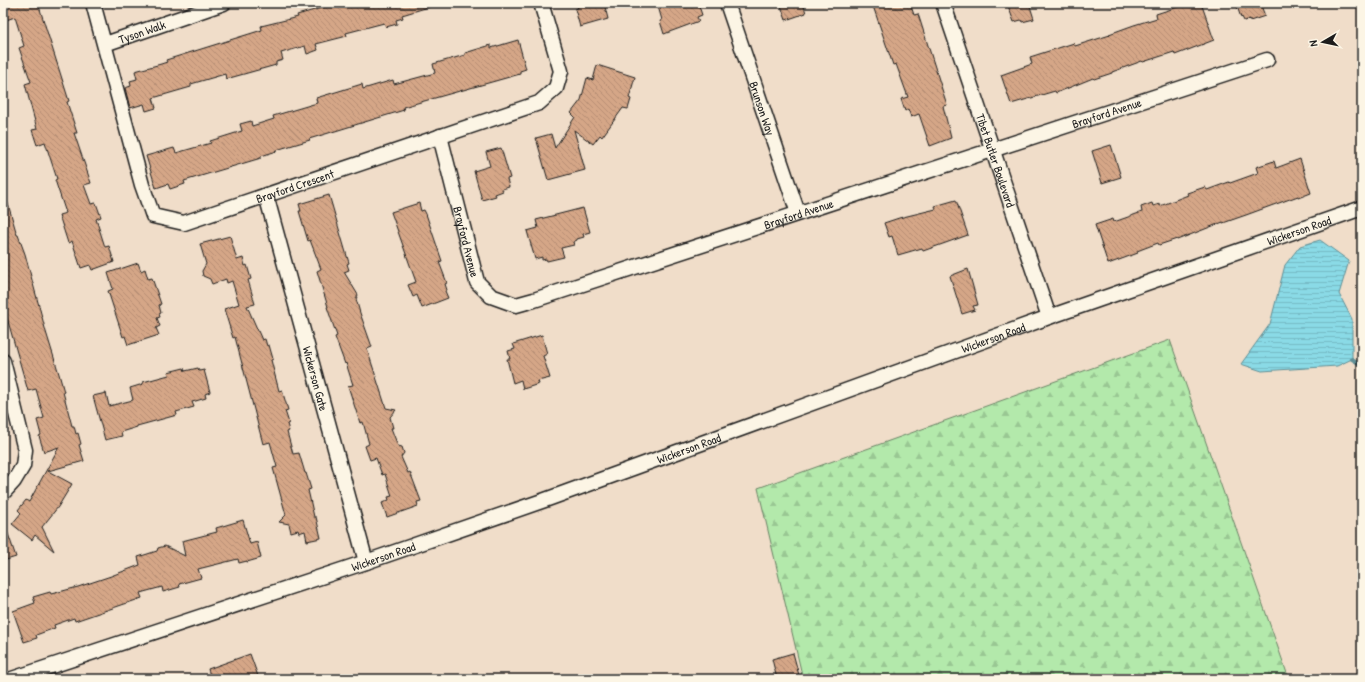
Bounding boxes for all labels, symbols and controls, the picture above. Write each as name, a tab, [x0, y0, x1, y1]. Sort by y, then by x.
street label: Tyson Walk	[116, 15, 168, 47]
north arrow	[1303, 22, 1343, 62]
text: N	[1306, 39, 1320, 48]
street label: Brunson Way	[746, 79, 780, 137]
street label: Brayford Avenue	[1069, 93, 1144, 132]
street label: Tibet Butler Boulevard	[972, 111, 1020, 210]
street label: Brayford Crescent	[253, 164, 337, 207]
street label: Brayford Avenue	[762, 194, 836, 233]
street label: Brayford Avenue	[450, 205, 484, 279]
street label: Wickerson Road	[1265, 211, 1333, 249]
street label: Wickerson Road	[959, 318, 1028, 357]
street label: Wickerson Gate	[299, 344, 333, 413]
street label: Wickerson Road	[654, 428, 723, 467]
street label: Wickerson Road	[349, 537, 418, 575]

